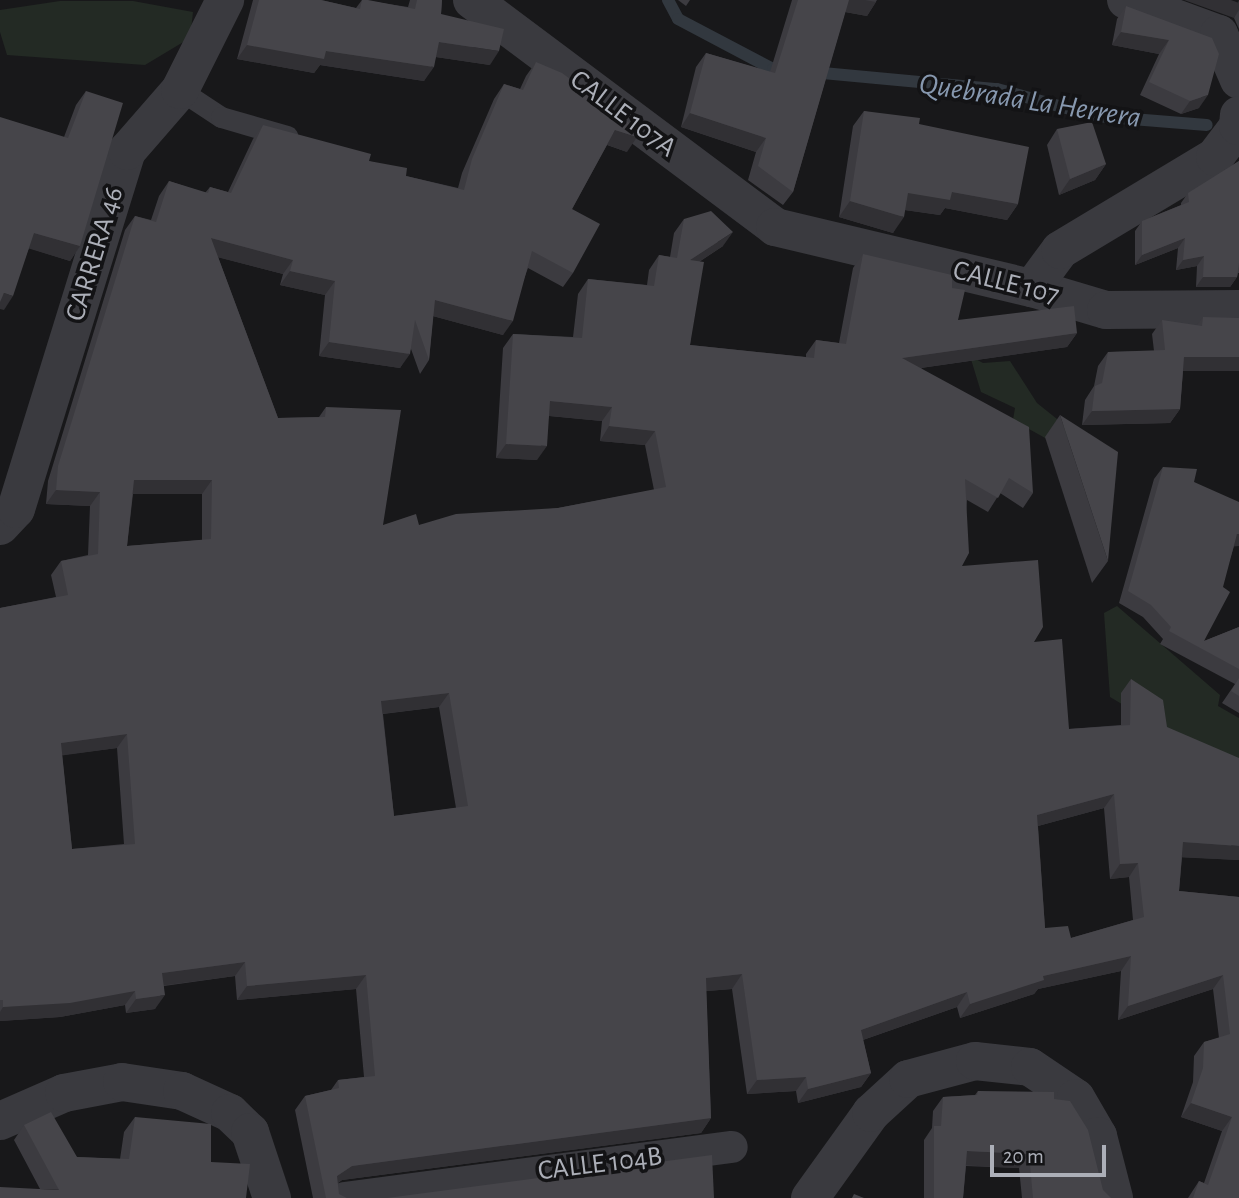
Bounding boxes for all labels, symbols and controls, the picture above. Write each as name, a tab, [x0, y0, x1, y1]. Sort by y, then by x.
street label: CALLE 107A	[563, 63, 683, 165]
water label: Quebrada La Herrera	[917, 66, 1143, 136]
street label: CARRERA 46	[59, 183, 131, 325]
street label: CALLE 107	[949, 254, 1063, 312]
scale bar	[994, 1132, 1110, 1176]
street label: CALLE 104B	[536, 1140, 664, 1188]
text: 20 m	[1003, 1146, 1044, 1167]

